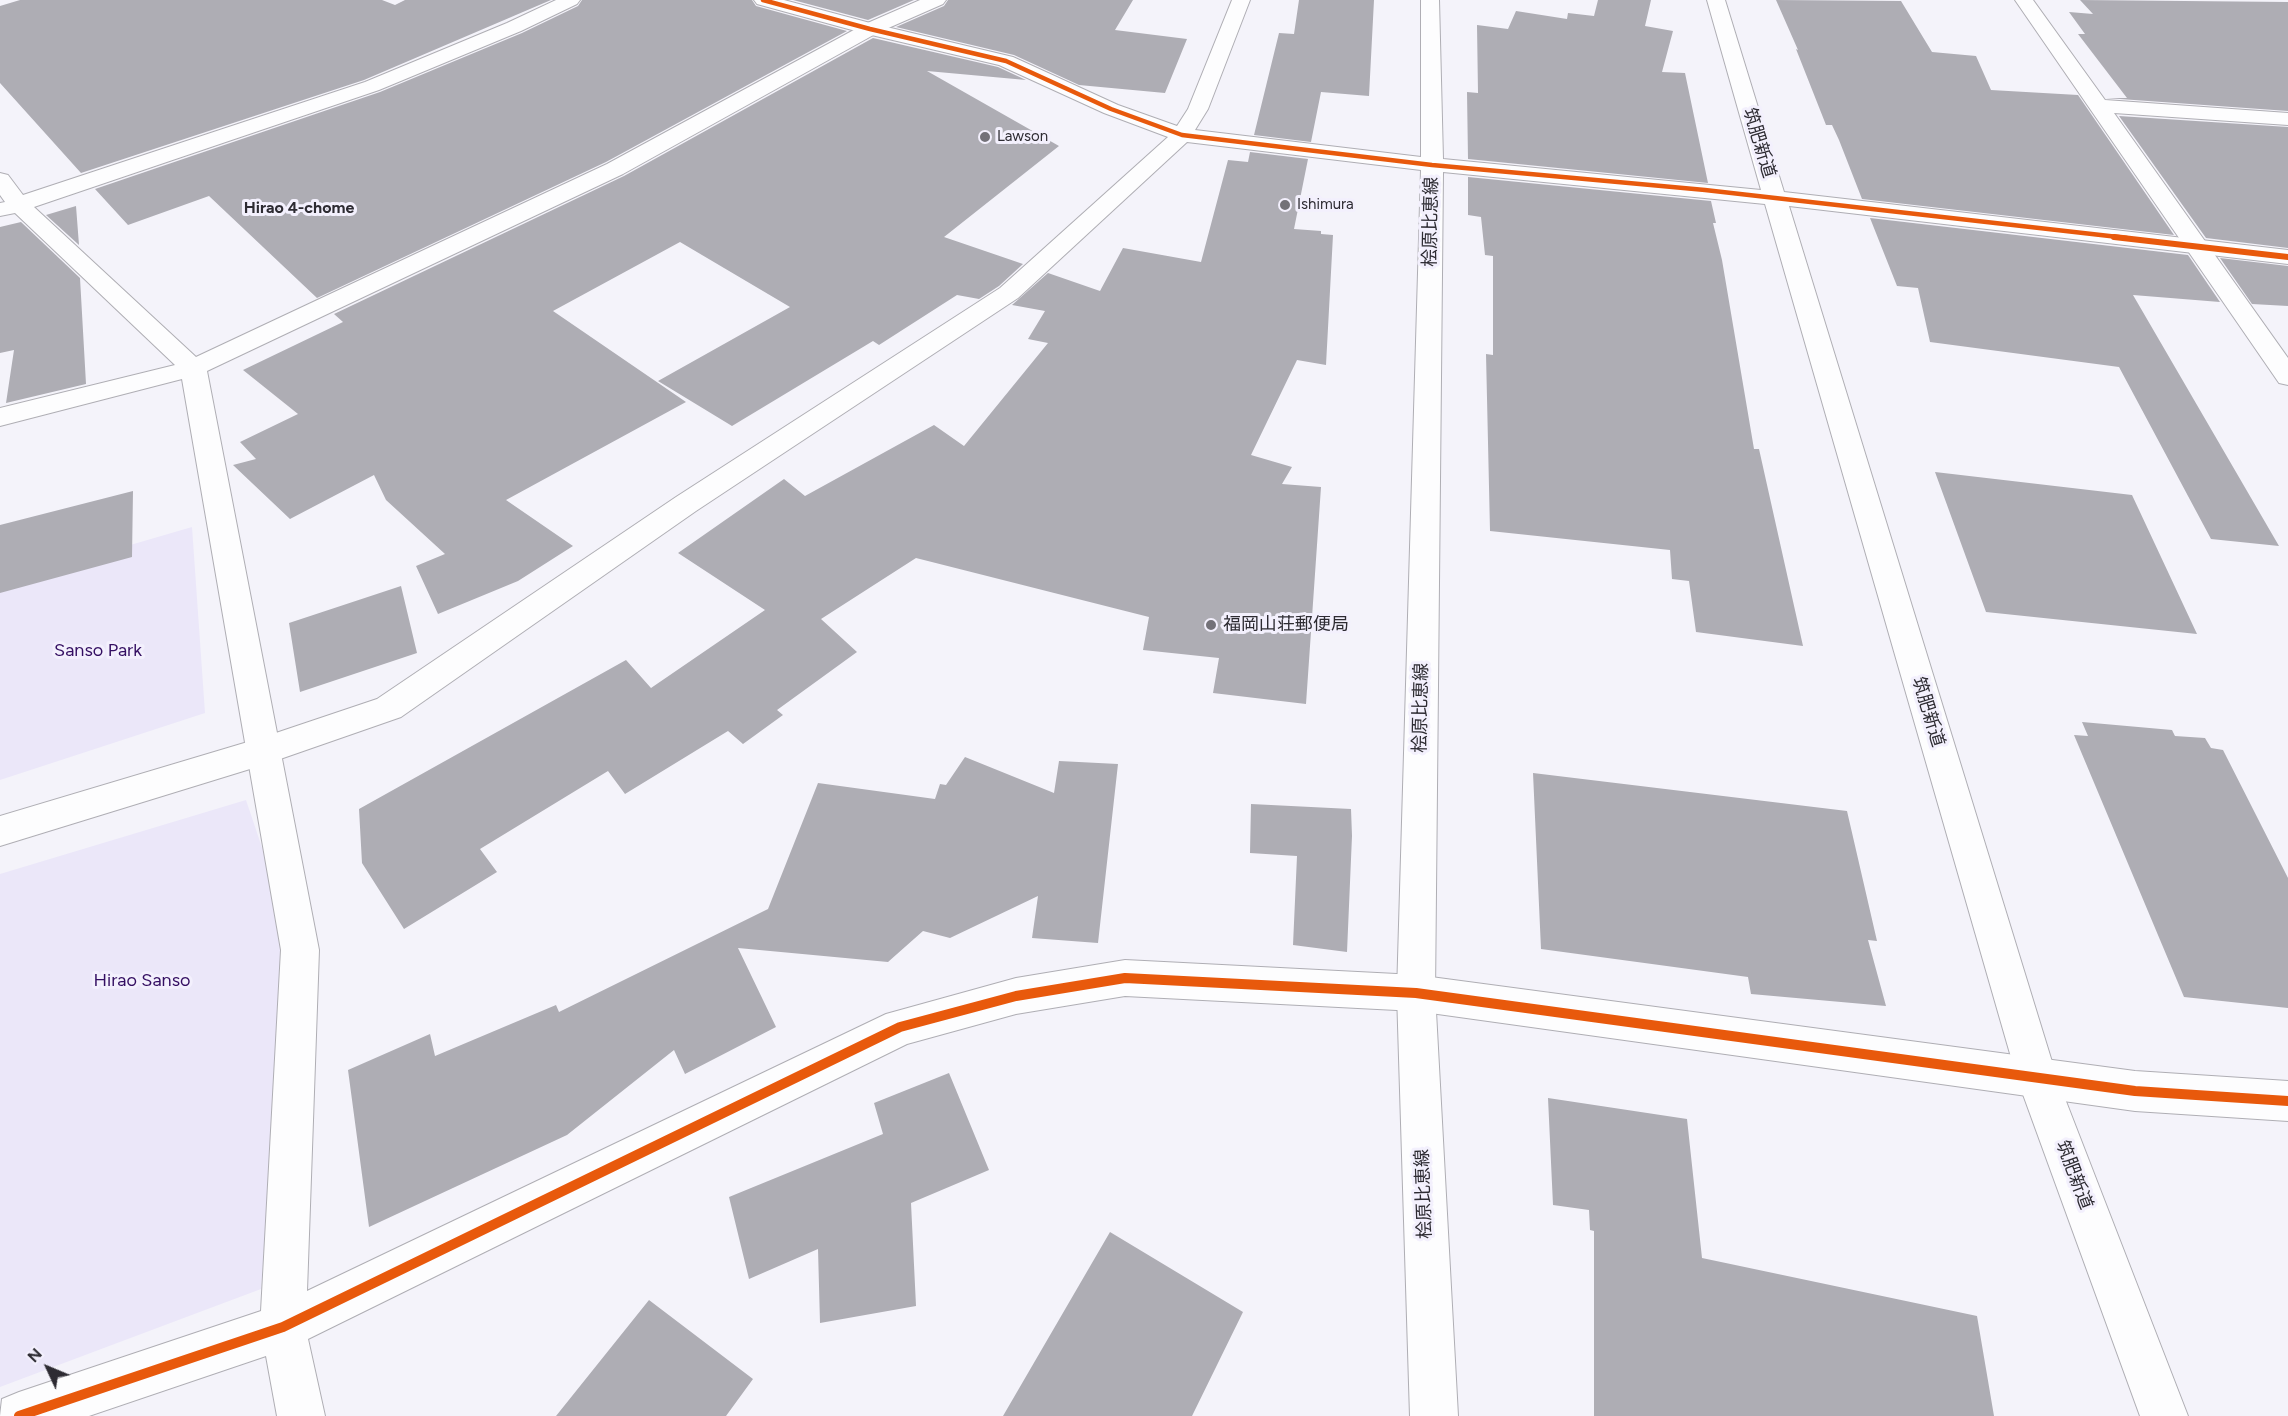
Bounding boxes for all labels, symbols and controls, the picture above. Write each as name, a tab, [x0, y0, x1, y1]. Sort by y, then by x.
street label: 筑肥新道	[1738, 105, 1780, 181]
place label: Lawson	[997, 128, 1048, 146]
marker: Lawson	[978, 130, 992, 144]
street label: 桧原比恵線	[1419, 177, 1443, 267]
place label: Ishimura	[1297, 196, 1354, 214]
district label: Hirao 4-chome	[244, 198, 354, 218]
marker: Ishimura	[1278, 198, 1292, 212]
place label: 福岡山荘郵便局	[1223, 614, 1349, 636]
marker: 福岡山荘郵便局	[1204, 618, 1218, 632]
park label: Sanso Park	[54, 640, 142, 662]
street label: 桧原比恵線	[1409, 663, 1433, 753]
street label: 筑肥新道	[1907, 674, 1949, 750]
park label: Hirao Sanso	[94, 970, 190, 992]
street label: 筑肥新道	[2051, 1138, 2097, 1212]
street label: 桧原比恵線	[1412, 1149, 1436, 1239]
north arrow	[18, 1338, 78, 1398]
text: N	[24, 1344, 46, 1366]

